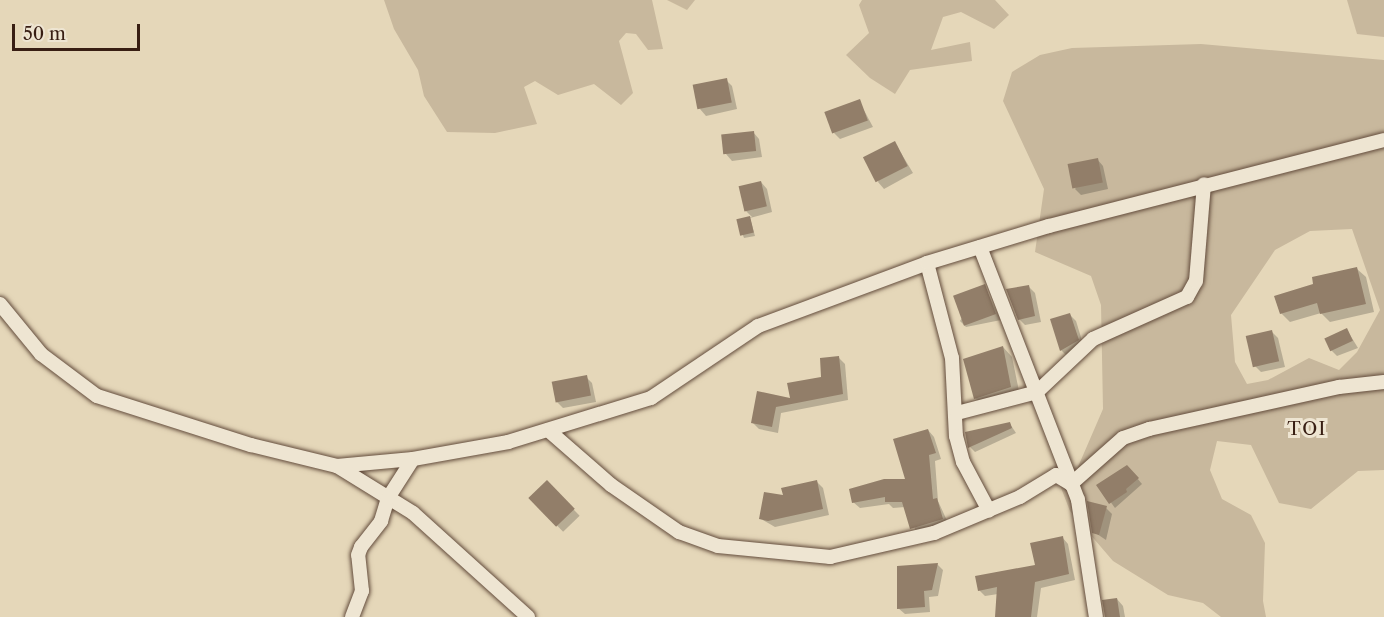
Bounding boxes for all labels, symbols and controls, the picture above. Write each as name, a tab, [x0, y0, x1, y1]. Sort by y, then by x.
scale bar	[15, 12, 142, 50]
text: 50 m	[23, 23, 66, 45]
district label: TOI	[1287, 418, 1327, 440]

